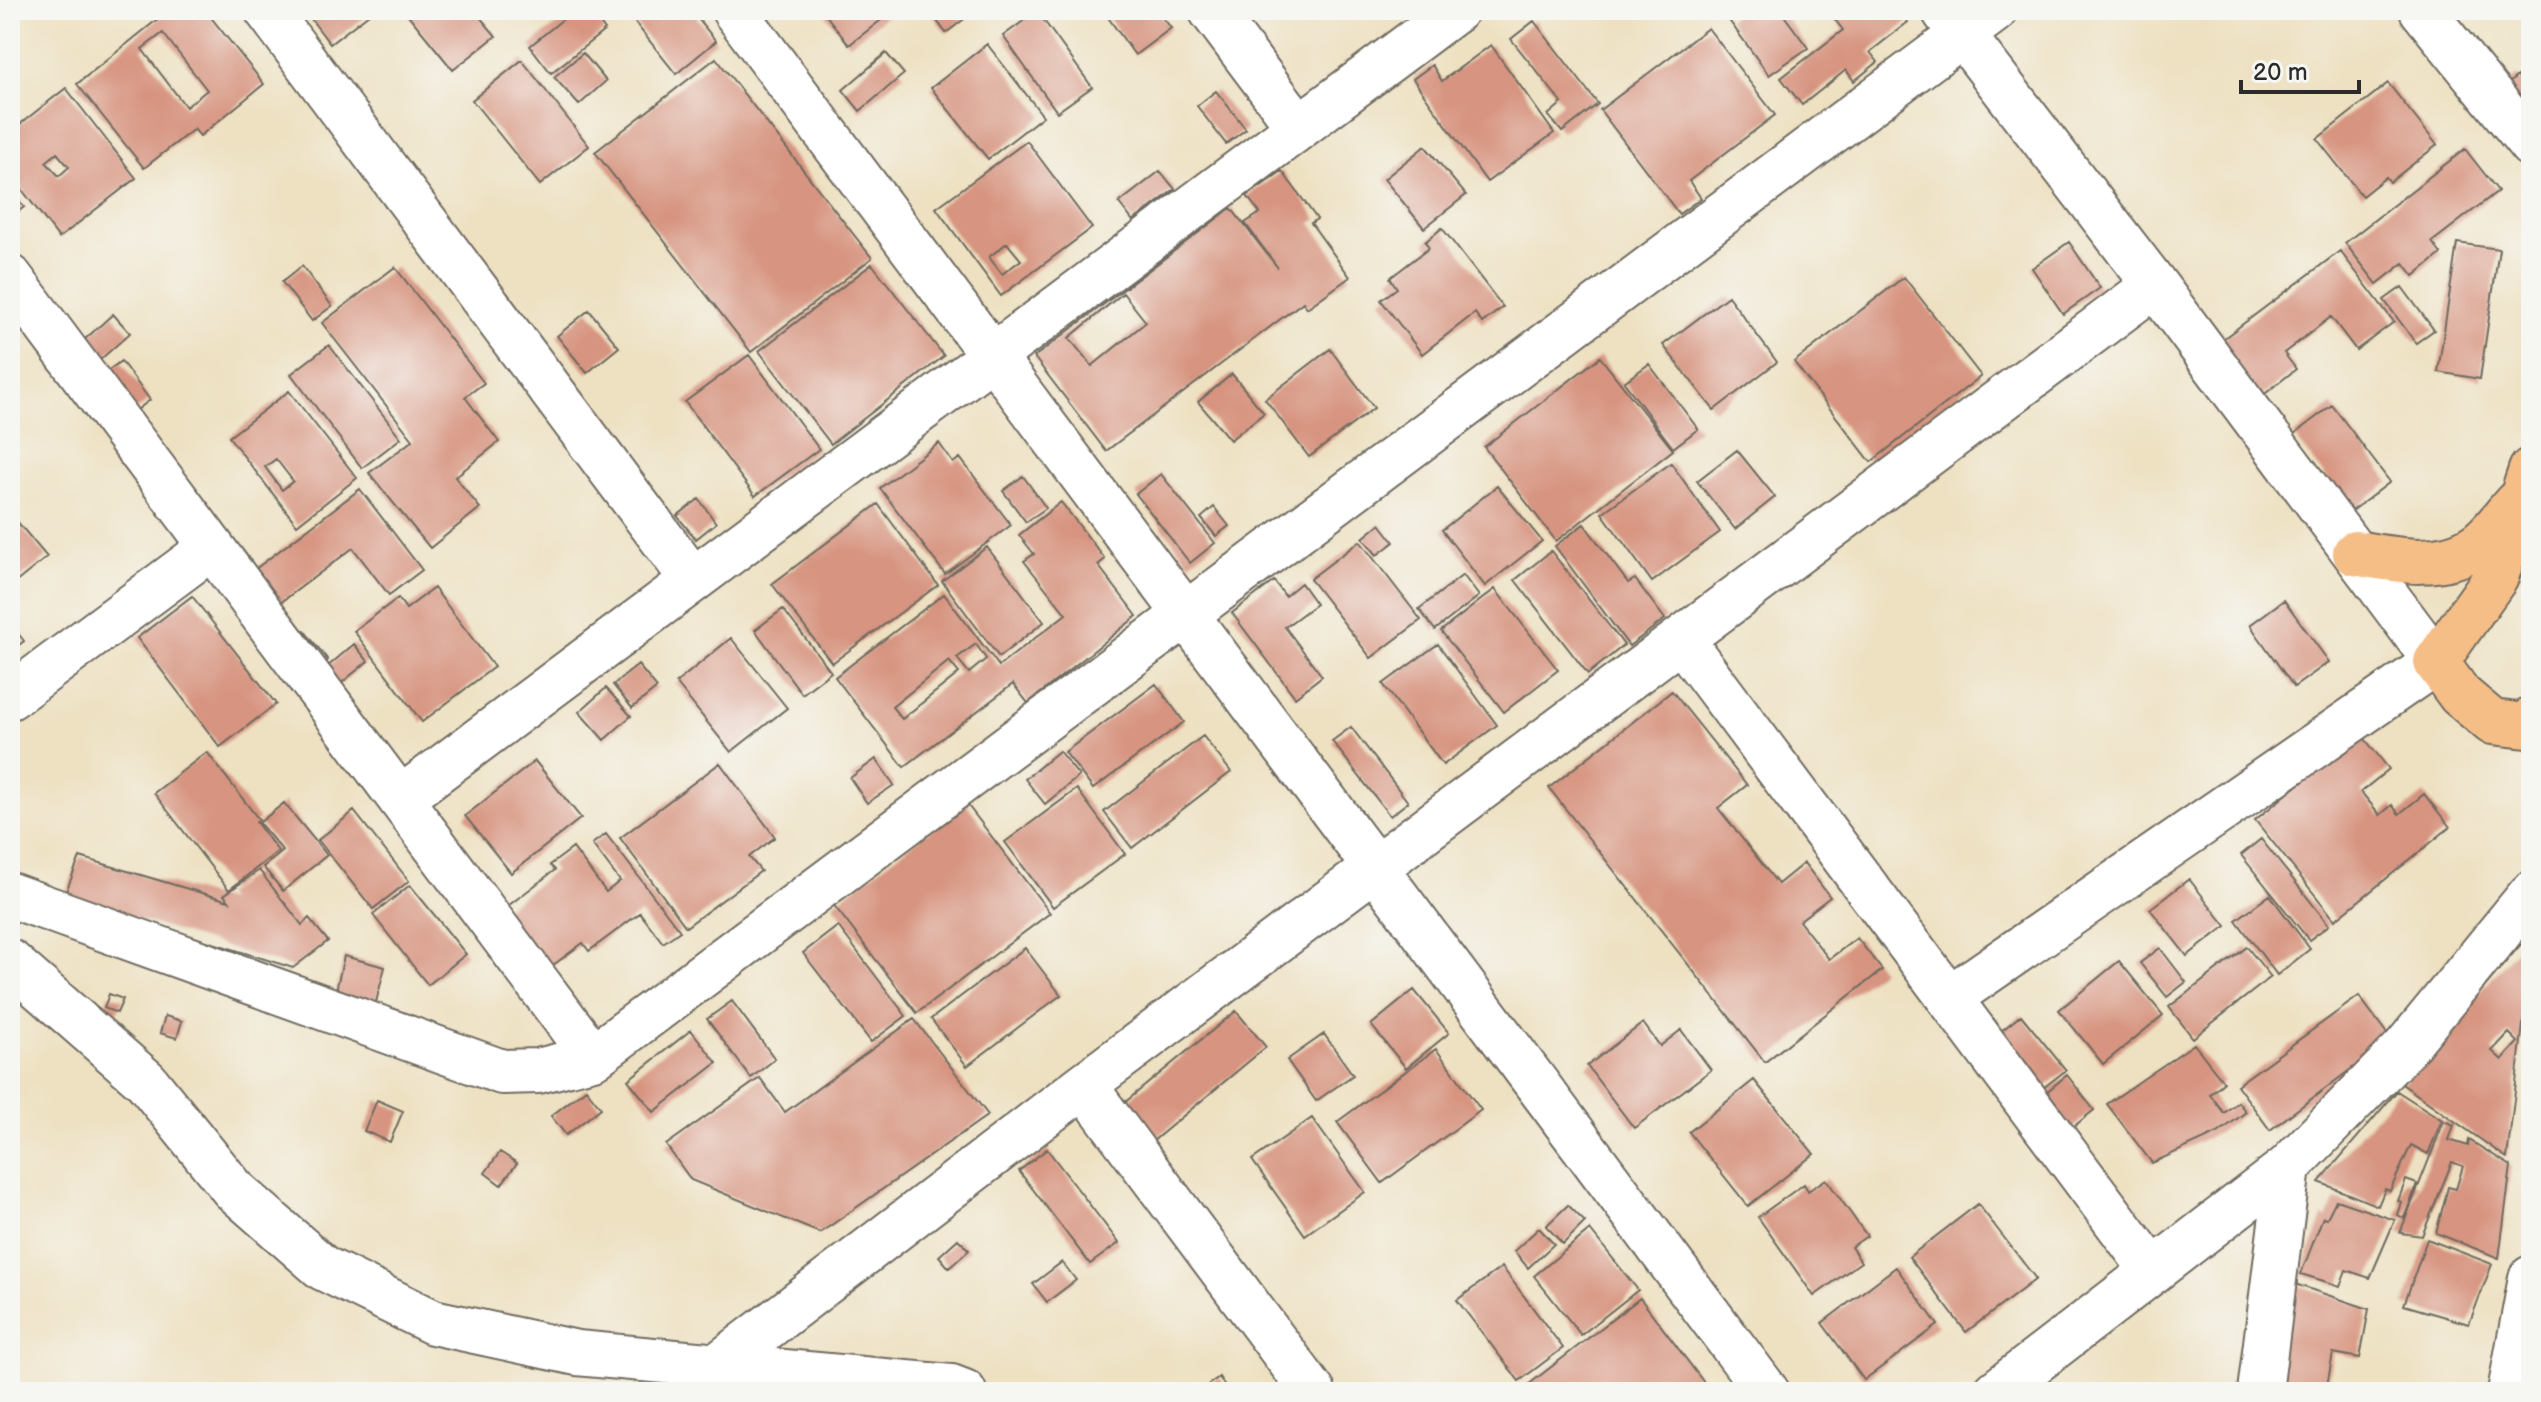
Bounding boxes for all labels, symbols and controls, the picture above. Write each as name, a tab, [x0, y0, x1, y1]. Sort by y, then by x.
scale bar	[2241, 44, 2359, 94]
text: 20 m	[2253, 58, 2308, 87]

